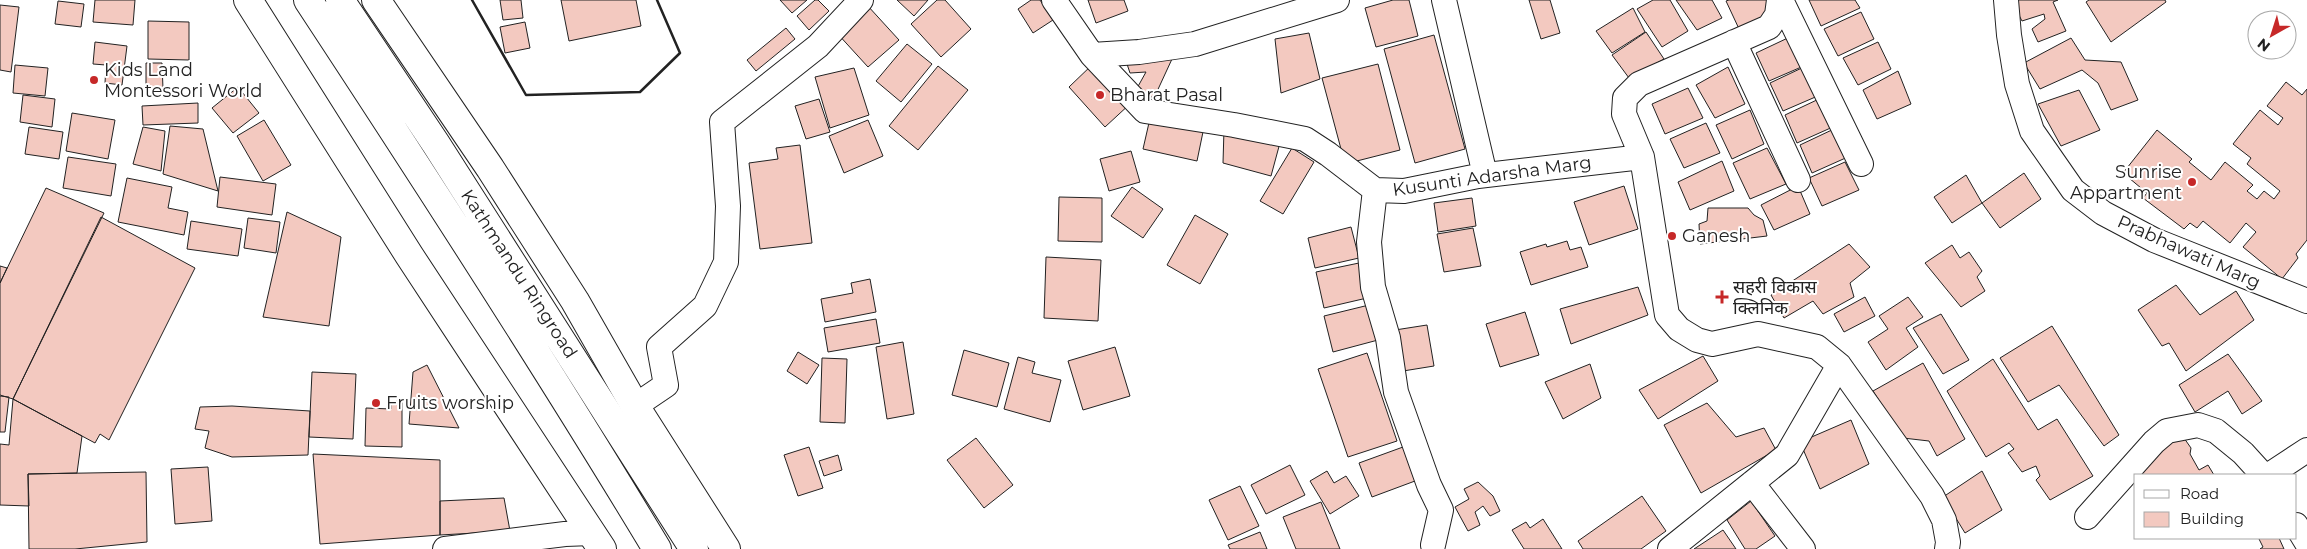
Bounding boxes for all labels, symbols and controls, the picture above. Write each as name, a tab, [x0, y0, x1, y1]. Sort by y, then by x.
north arrow	[2247, 10, 2297, 60]
text: N	[2254, 35, 2274, 56]
place label: Kids Land Montessori World	[104, 59, 262, 102]
marker: Kids Land Montessori World	[88, 74, 100, 86]
place label: Bharat Pasal	[1110, 84, 1223, 106]
marker: Bharat Pasal	[1094, 89, 1106, 101]
street label: Kusunti Adarsha Marg	[1391, 151, 1593, 201]
place label: Sunrise Appartment	[2070, 161, 2182, 204]
marker: Sunrise Appartment	[2186, 176, 2198, 188]
street label: Kathmandu Ringroad	[456, 185, 582, 363]
street label: Prabhawati Marg	[2114, 211, 2264, 293]
place label: Ganesh	[1682, 225, 1751, 247]
marker: Ganesh	[1666, 230, 1678, 242]
place label: सहरी विकास क्लिनिक	[1733, 276, 1818, 319]
marker: सहरी विकास क्लिनिक	[1715, 290, 1729, 304]
place label: Fruits worship	[386, 392, 514, 414]
marker: Fruits worship	[370, 397, 382, 409]
legend	[2134, 474, 2297, 539]
text: Road	[2180, 484, 2219, 503]
text: Building	[2180, 509, 2244, 528]

